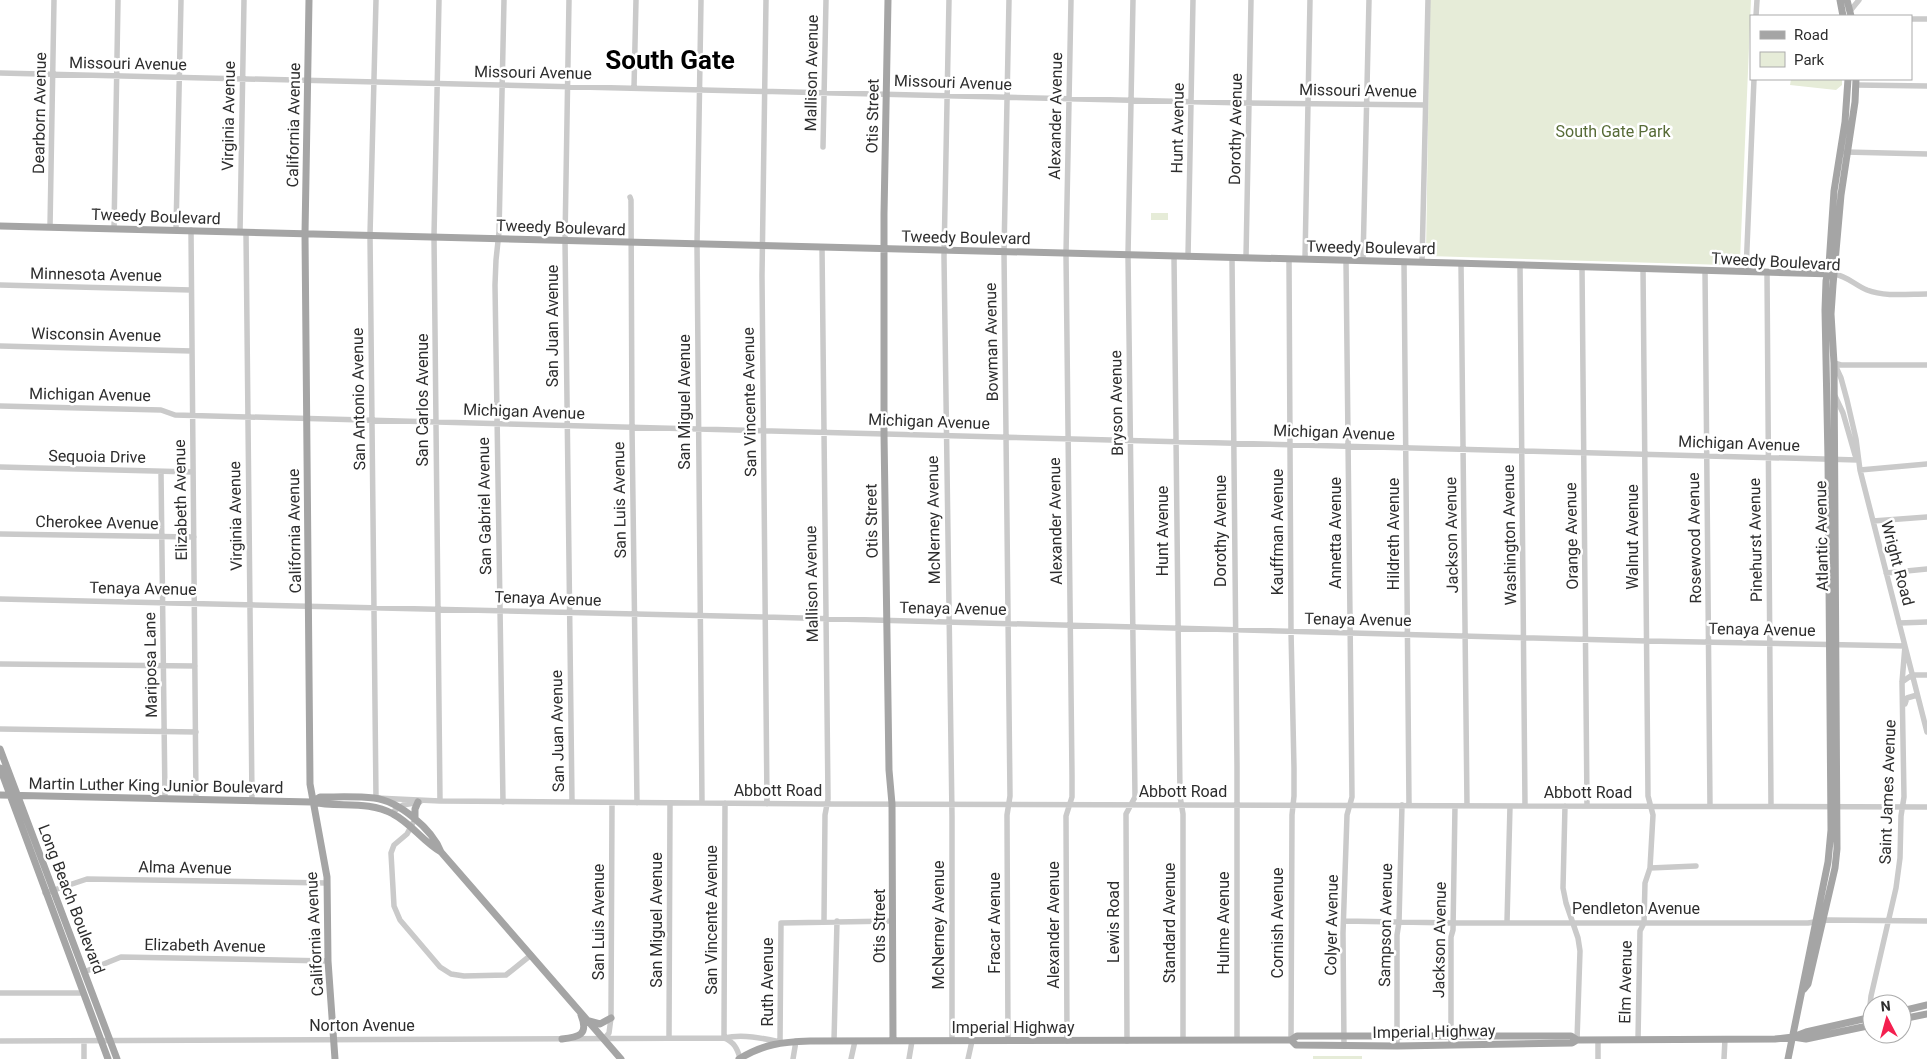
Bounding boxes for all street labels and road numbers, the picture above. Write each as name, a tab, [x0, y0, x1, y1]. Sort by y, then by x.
street label: Mallison Avenue	[801, 14, 822, 132]
street label: Dearborn Avenue	[29, 52, 50, 174]
street label: Alexander Avenue	[1045, 52, 1066, 180]
street label: Missouri Avenue	[69, 53, 187, 74]
street label: Virginia Avenue	[218, 61, 239, 171]
street label: California Avenue	[283, 62, 304, 188]
street label: Missouri Avenue	[474, 62, 592, 83]
street label: Missouri Avenue	[894, 71, 1012, 94]
street label: Dorothy Avenue	[1225, 73, 1246, 185]
street label: Otis Street	[862, 79, 883, 153]
street label: Missouri Avenue	[1299, 80, 1417, 101]
street label: Hunt Avenue	[1167, 83, 1188, 173]
street label: Tweedy Boulevard	[91, 205, 221, 228]
street label: Tweedy Boulevard	[496, 216, 626, 239]
street label: Tweedy Boulevard	[901, 227, 1031, 248]
street label: Tweedy Boulevard	[1306, 237, 1436, 258]
street label: Tweedy Boulevard	[1711, 249, 1841, 274]
street label: Minnesota Avenue	[30, 264, 162, 285]
street label: San Juan Avenue	[543, 265, 562, 387]
street label: Bowman Avenue	[981, 282, 1002, 402]
street label: Wisconsin Avenue	[31, 324, 161, 345]
street label: San Vincente Avenue	[739, 327, 760, 477]
street label: San Antonio Avenue	[348, 328, 369, 470]
street label: San Carlos Avenue	[413, 333, 432, 467]
street label: San Miguel Avenue	[675, 334, 694, 470]
street label: Bryson Avenue	[1106, 350, 1127, 456]
street label: Michigan Avenue	[29, 384, 151, 405]
street label: Michigan Avenue	[463, 400, 585, 423]
street label: Michigan Avenue	[868, 410, 990, 433]
street label: Michigan Avenue	[1273, 421, 1395, 444]
street label: Michigan Avenue	[1678, 432, 1800, 455]
street label: San Gabriel Avenue	[474, 437, 495, 575]
street label: Elizabeth Avenue	[170, 439, 191, 561]
street label: San Luis Avenue	[609, 442, 630, 558]
street label: Sequoia Drive	[48, 446, 146, 467]
street label: McNerney Avenue	[923, 455, 944, 585]
street label: Alexander Avenue	[1045, 457, 1066, 585]
street label: Virginia Avenue	[225, 461, 246, 571]
street label: Washington Avenue	[1499, 464, 1520, 606]
street label: California Avenue	[284, 468, 305, 594]
street label: Kauffman Avenue	[1268, 469, 1287, 595]
street label: Rosewood Avenue	[1684, 472, 1705, 604]
street label: Dorothy Avenue	[1211, 475, 1230, 587]
street label: Annetta Avenue	[1326, 477, 1345, 589]
street label: Jackson Avenue	[1441, 477, 1462, 593]
street label: Hildreth Avenue	[1384, 478, 1403, 590]
street label: Pinehurst Avenue	[1745, 478, 1766, 602]
street label: Atlantic Avenue	[1811, 480, 1832, 592]
street label: Orange Avenue	[1561, 482, 1582, 590]
street label: Otis Street	[861, 484, 882, 558]
street label: Walnut Avenue	[1623, 484, 1642, 590]
street label: Hunt Avenue	[1153, 486, 1172, 576]
street label: Cherokee Avenue	[35, 512, 159, 533]
street label: Wright Road	[1877, 519, 1918, 608]
street label: Mallison Avenue	[801, 525, 822, 643]
street label: Tenaya Avenue	[89, 578, 197, 599]
street label: Tenaya Avenue	[494, 587, 602, 610]
street label: Tenaya Avenue	[899, 598, 1007, 619]
street label: Tenaya Avenue	[1304, 609, 1412, 630]
street label: Mariposa Lane	[140, 612, 161, 718]
street label: Tenaya Avenue	[1708, 619, 1816, 640]
street label: San Juan Avenue	[547, 670, 568, 792]
street label: Saint James Avenue	[1875, 719, 1900, 865]
street label: Martin Luther King Junior Boulevard	[28, 774, 284, 797]
street label: Abbott Road	[734, 781, 822, 800]
street label: Abbott Road	[1139, 782, 1227, 801]
street label: Abbott Road	[1544, 783, 1632, 802]
street label: Long Beach Boulevard	[34, 822, 109, 977]
street label: San Vincente Avenue	[702, 845, 721, 995]
street label: San Miguel Avenue	[647, 852, 666, 988]
street label: Alma Avenue	[138, 857, 232, 878]
street label: McNerney Avenue	[929, 861, 948, 989]
street label: Alexander Avenue	[1044, 861, 1063, 989]
street label: Standard Avenue	[1160, 863, 1179, 983]
street label: Sampson Avenue	[1375, 863, 1396, 987]
street label: San Luis Avenue	[589, 864, 608, 980]
street label: Cornish Avenue	[1268, 867, 1287, 979]
street label: California Avenue	[302, 871, 327, 997]
street label: Fracar Avenue	[985, 872, 1004, 974]
street label: Hulme Avenue	[1214, 872, 1233, 974]
street label: Colyer Avenue	[1321, 874, 1342, 976]
street label: Lewis Road	[1104, 881, 1123, 963]
street label: Jackson Avenue	[1429, 882, 1450, 998]
street label: Otis Street	[870, 889, 889, 963]
street label: Pendleton Avenue	[1572, 899, 1700, 918]
street label: Elizabeth Avenue	[144, 935, 266, 956]
street label: Ruth Avenue	[758, 937, 777, 1027]
street label: Elm Avenue	[1615, 940, 1636, 1024]
street label: Norton Avenue	[309, 1016, 415, 1035]
street label: Imperial Highway	[951, 1018, 1075, 1037]
street label: Imperial Highway	[1372, 1021, 1496, 1042]

